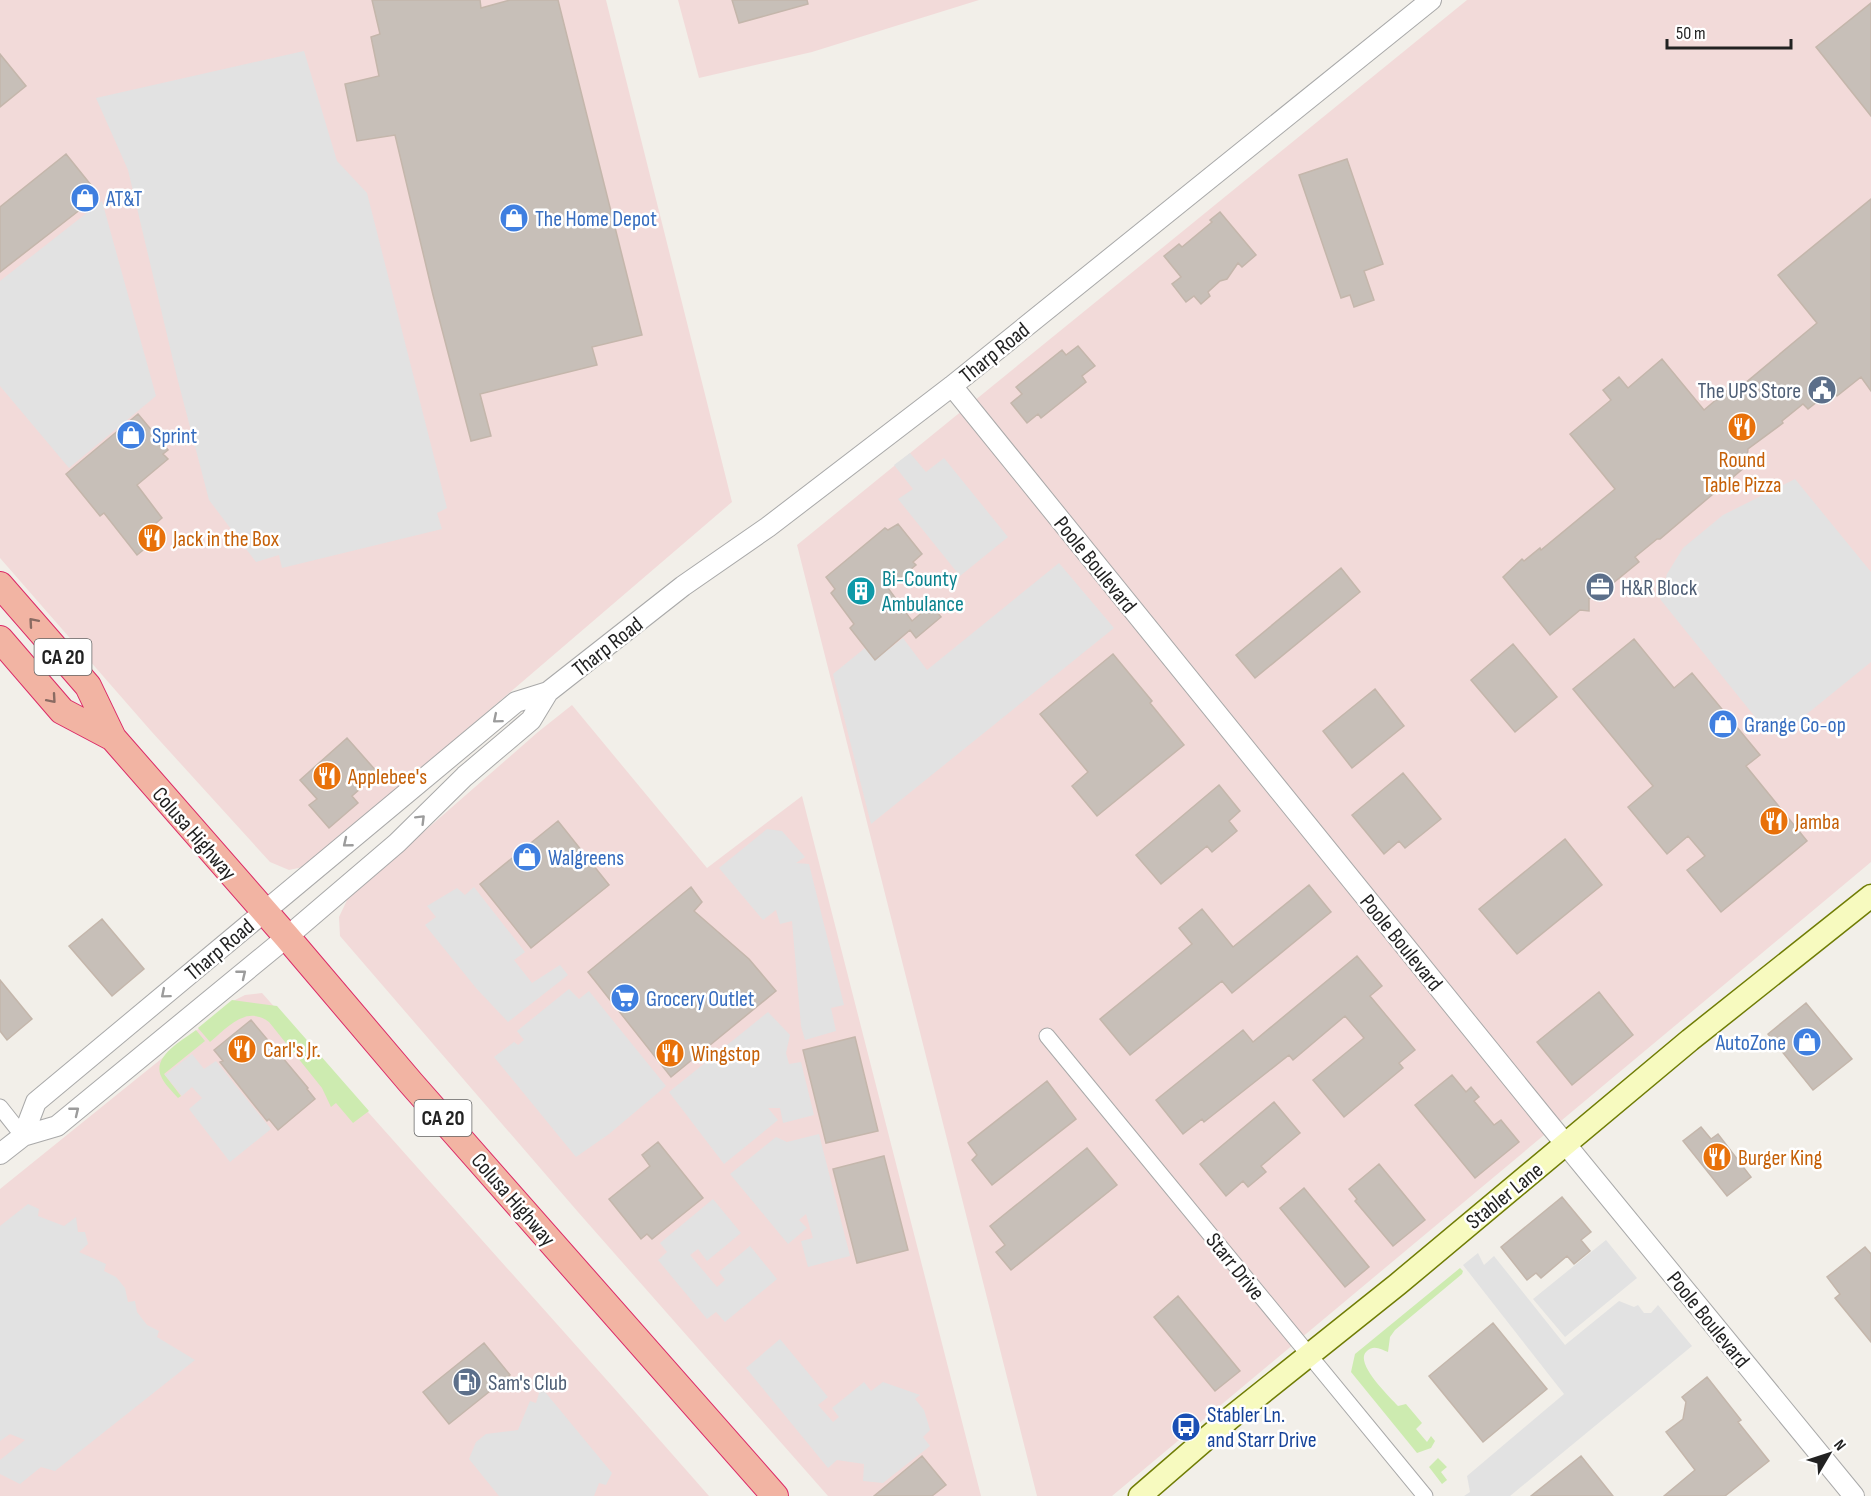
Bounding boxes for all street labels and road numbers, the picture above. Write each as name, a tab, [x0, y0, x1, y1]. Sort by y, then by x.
street label: Tharp Road	[955, 317, 1035, 390]
street label: Poole Boulevard	[1048, 511, 1142, 619]
street label: Tharp Road	[567, 611, 649, 683]
road number: CA 20	[34, 639, 92, 675]
street label: Colusa Highway	[146, 782, 242, 887]
street label: Poole Boulevard	[1354, 889, 1448, 997]
street label: Tharp Road	[180, 913, 260, 987]
road number: CA 20	[414, 1100, 472, 1136]
street label: Colusa Highway	[465, 1148, 561, 1253]
street label: Stabler Lane	[1461, 1157, 1549, 1235]
street label: Starr Drive	[1199, 1228, 1270, 1306]
street label: Poole Boulevard	[1661, 1266, 1755, 1374]

